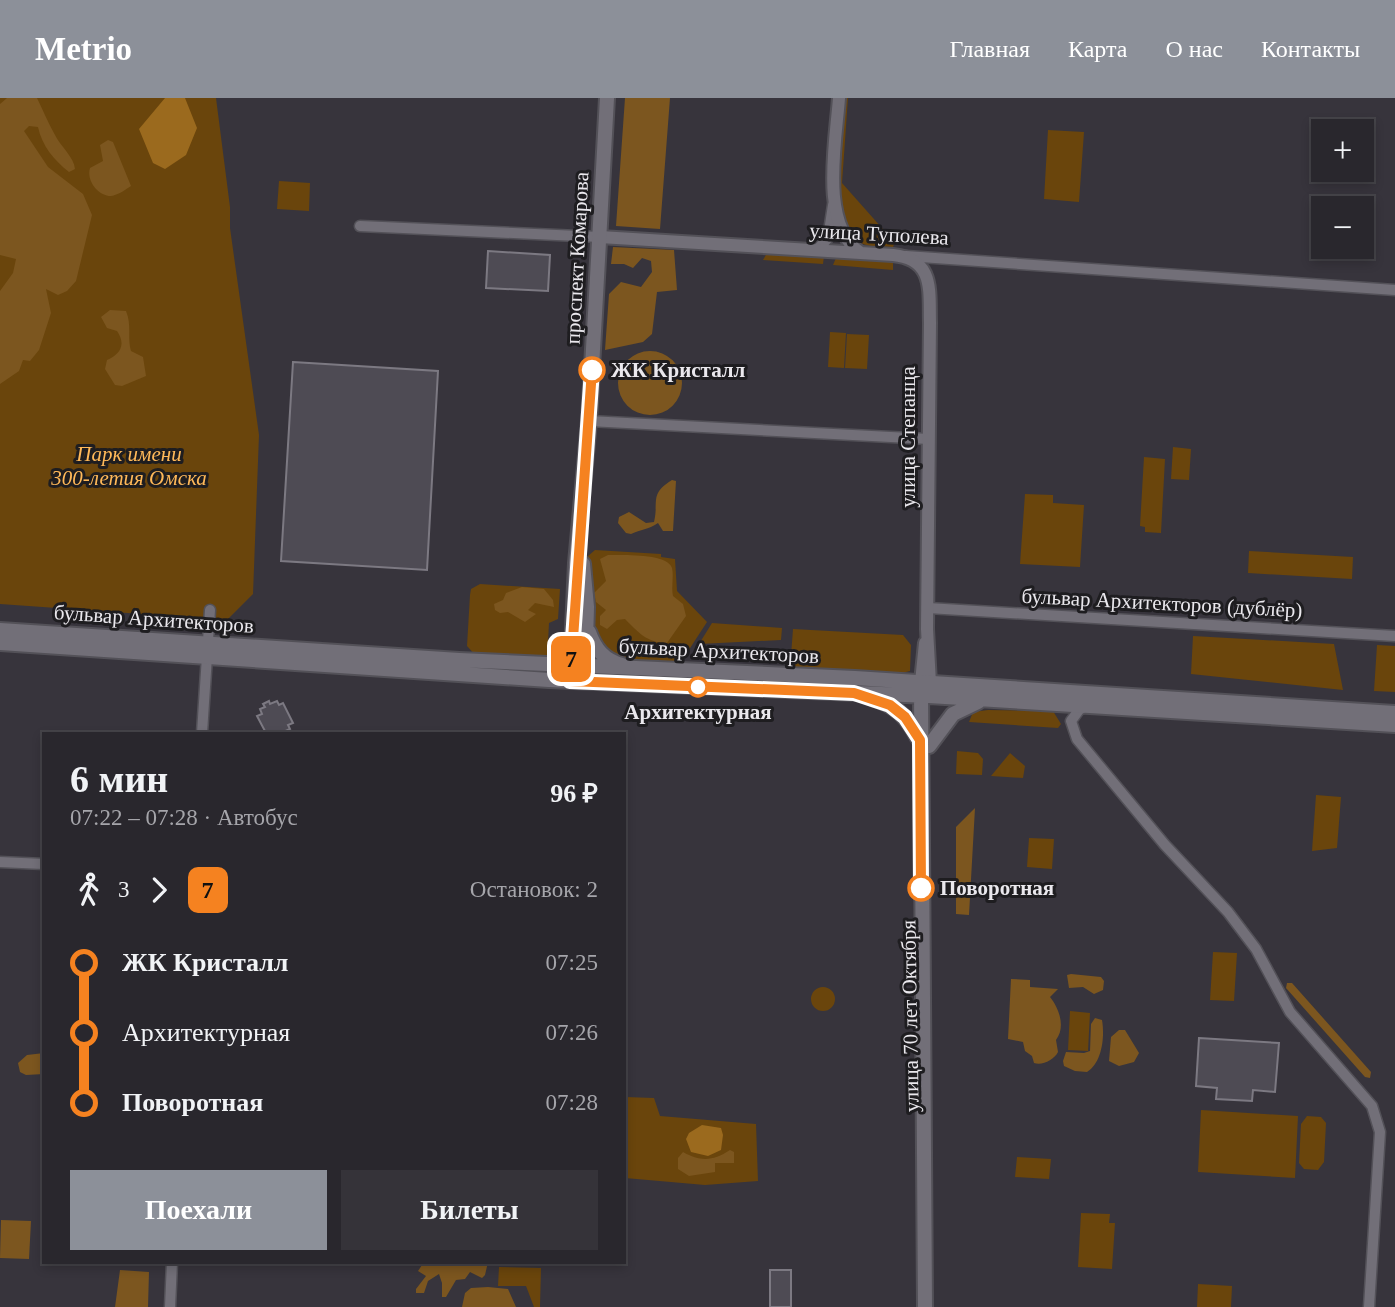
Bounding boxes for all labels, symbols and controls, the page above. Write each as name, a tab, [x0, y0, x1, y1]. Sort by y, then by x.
text: Metrio	[35, 31, 132, 67]
text: Главная	[949, 36, 1030, 62]
text: Карта	[1068, 36, 1127, 62]
text: О нас	[1165, 36, 1223, 62]
text: Контакты	[1261, 36, 1360, 62]
map controls	[1311, 119, 1374, 259]
button: +	[1311, 119, 1374, 182]
street label: проспект Комарова	[561, 171, 594, 345]
button: −	[1311, 196, 1374, 259]
street label: улица Туполева	[809, 218, 950, 250]
marker: ЖК Кристалл	[579, 357, 605, 383]
place label: ЖК Кристалл	[611, 358, 746, 382]
street label: улица Степанца	[896, 365, 920, 508]
park label: Парк имени 300-летия Омска	[50, 442, 207, 490]
street label: бульвар Архитекторов (дублёр)	[1021, 584, 1303, 622]
street label: бульвар Архитекторов	[53, 600, 255, 638]
street label: бульвар Архитекторов	[618, 634, 820, 668]
line badge: 7	[548, 636, 594, 682]
text: 7	[565, 646, 577, 672]
marker: Архитектурная	[688, 677, 708, 697]
place label: Архитектурная	[624, 700, 772, 724]
text: 6 мин	[70, 758, 168, 800]
text: 96 ₽	[550, 779, 598, 808]
text: 07:22 – 07:28 · Автобус	[70, 805, 298, 830]
icon: walk	[70, 871, 108, 909]
icon: forward	[140, 871, 178, 909]
marker: Поворотная	[908, 875, 934, 901]
place label: Поворотная	[940, 876, 1054, 900]
text: 3	[118, 877, 130, 902]
text: 7	[202, 877, 214, 903]
text: Остановок: 2	[470, 877, 598, 902]
street label: улица 70 лет Октября	[896, 919, 924, 1112]
text: ЖК Кристалл	[122, 948, 288, 977]
text: 07:25	[546, 950, 598, 975]
text: Архитектурная	[122, 1018, 290, 1047]
text: 07:26	[546, 1020, 598, 1045]
text: Поворотная	[122, 1088, 263, 1117]
text: 07:28	[546, 1090, 598, 1115]
button: Поехали	[70, 1170, 327, 1250]
button: Билеты	[341, 1170, 598, 1250]

